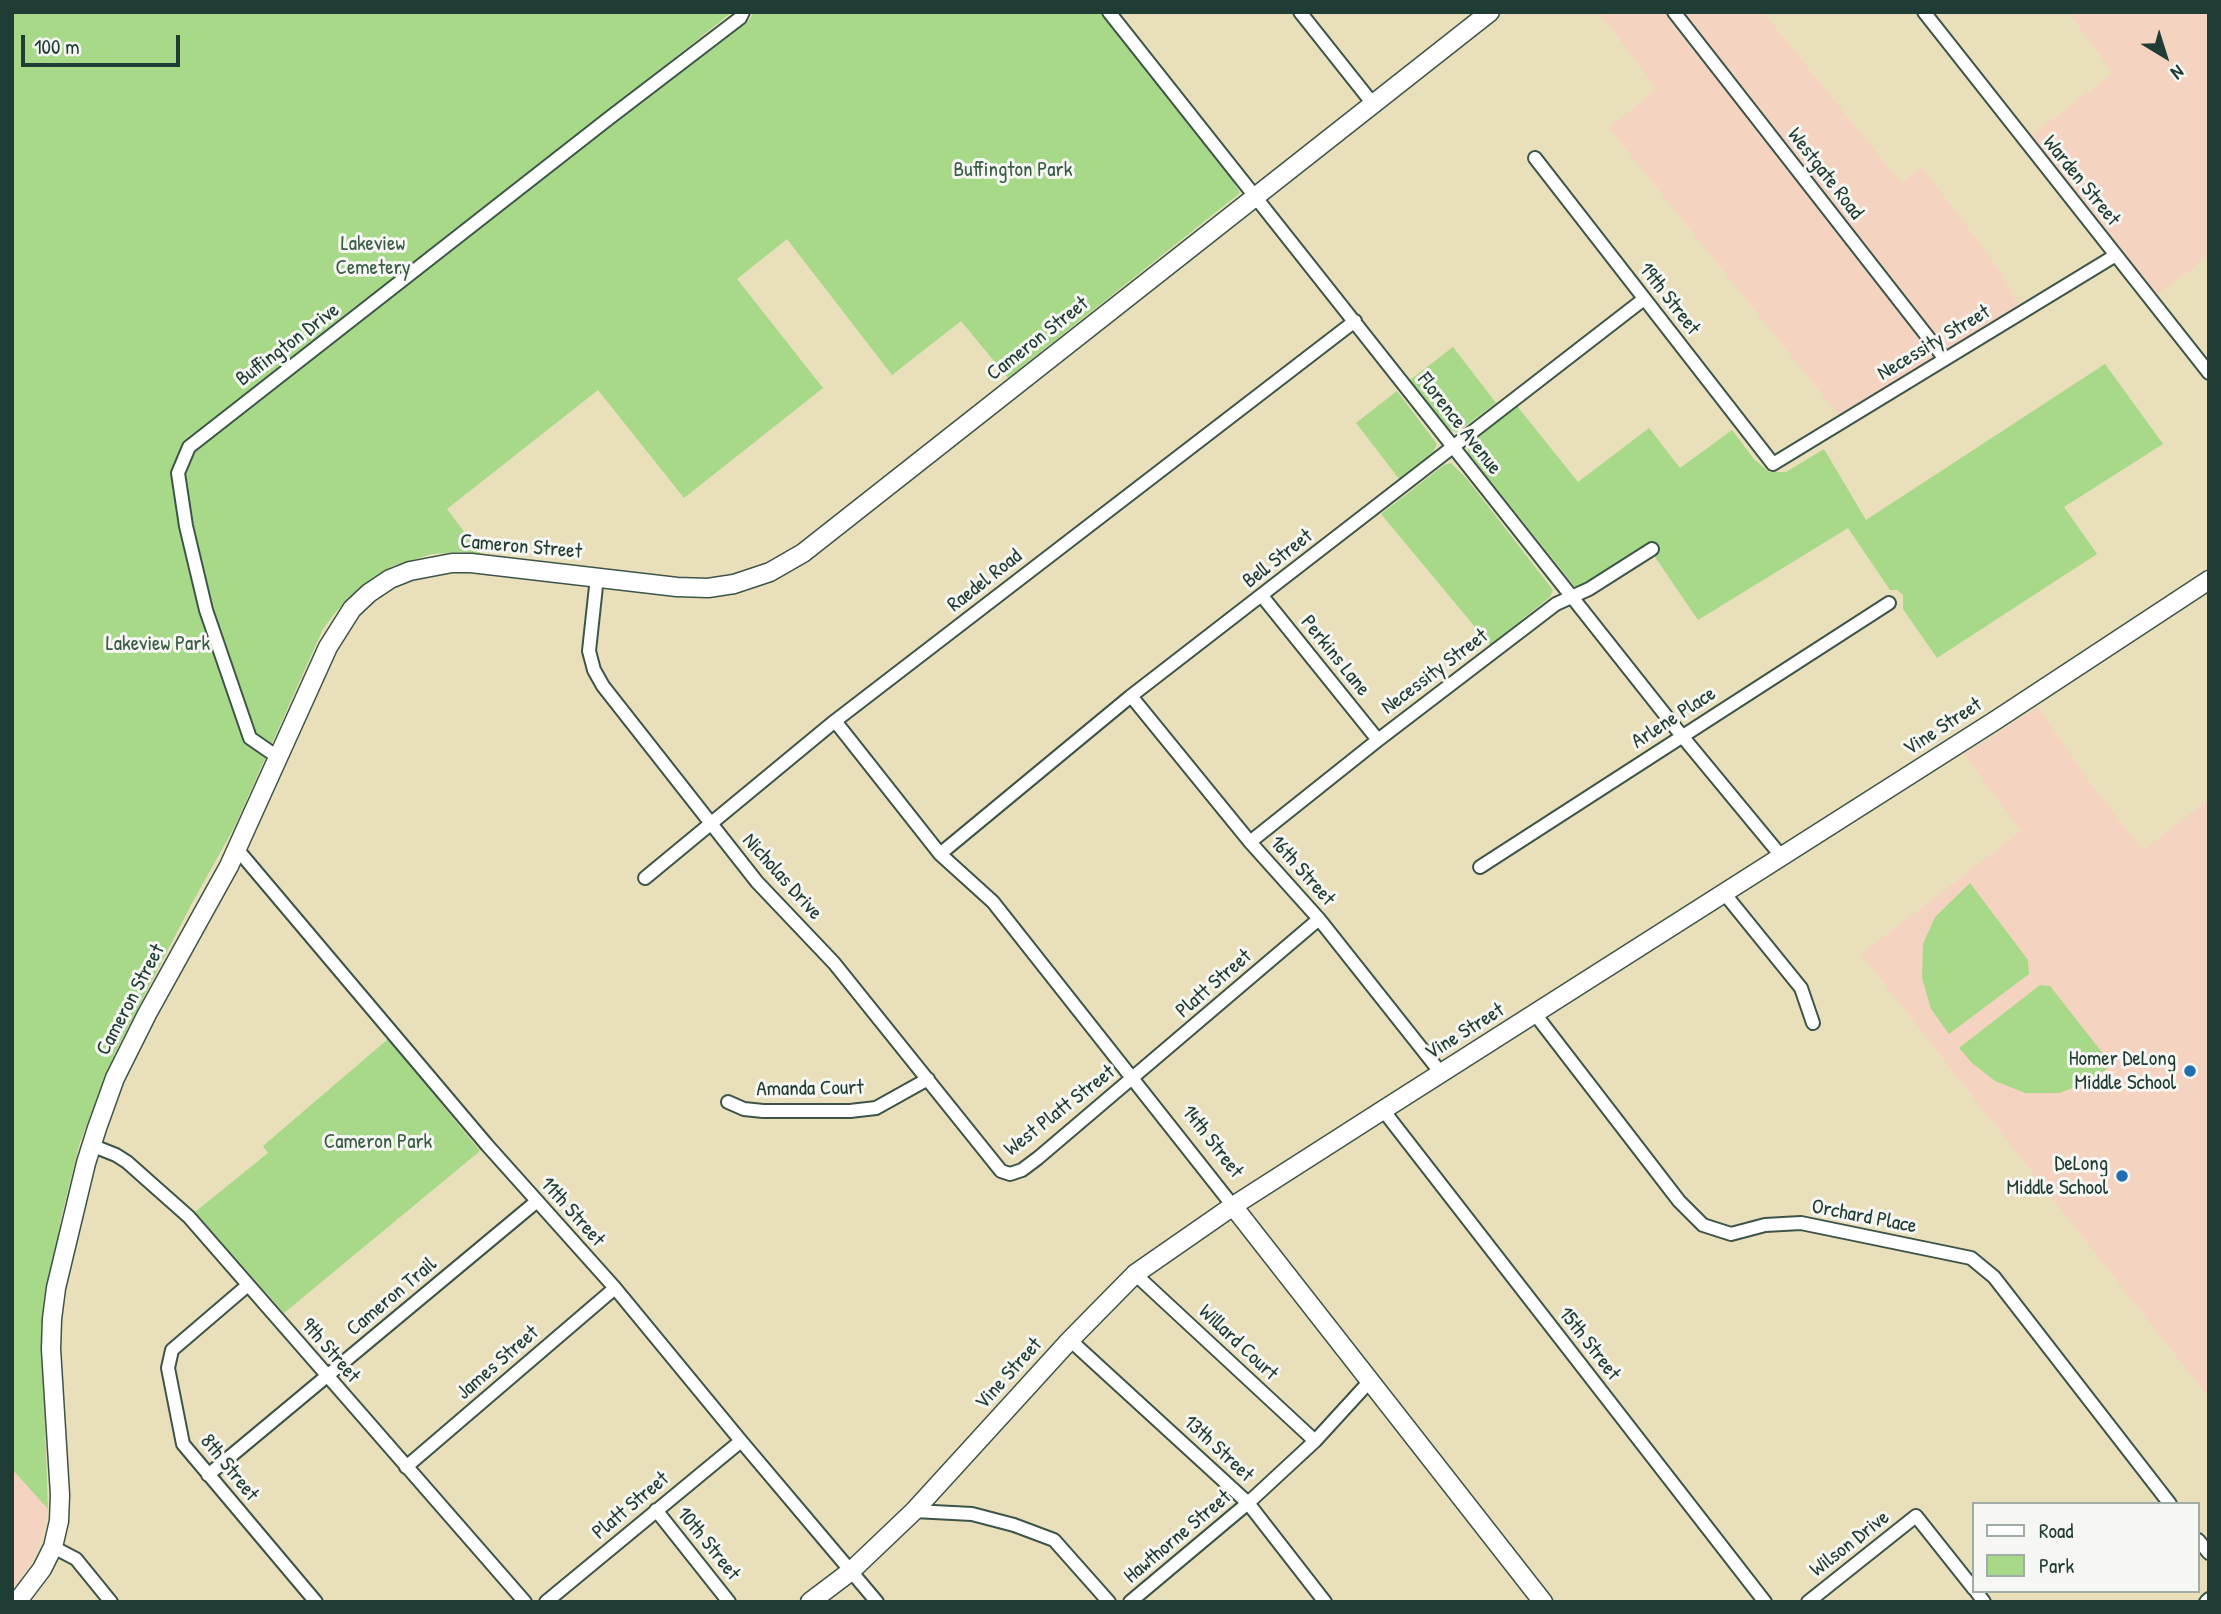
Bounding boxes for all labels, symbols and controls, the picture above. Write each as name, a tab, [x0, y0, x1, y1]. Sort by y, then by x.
scale bar	[24, 21, 184, 65]
north arrow	[2130, 21, 2200, 91]
text: 100 m	[34, 32, 80, 61]
text: N	[2166, 59, 2190, 86]
street label: Westgate Road	[1782, 123, 1868, 225]
street label: Warden Street	[2037, 131, 2125, 231]
park label: Buffington Park	[954, 157, 1072, 183]
park label: Lakeview Cemetery	[335, 231, 411, 281]
street label: 19th Street	[1633, 258, 1705, 340]
street label: Cameron Street	[982, 291, 1094, 387]
street label: Buffington Drive	[231, 298, 345, 392]
street label: Necessity Street	[1873, 300, 1995, 386]
street label: Florence Avenue	[1411, 368, 1507, 480]
street label: Bell Street	[1238, 524, 1318, 594]
street label: Cameron Street	[459, 529, 583, 565]
street label: Raedel Road	[943, 544, 1027, 618]
street label: Perkins Lane	[1295, 611, 1375, 701]
street label: Necessity Street	[1377, 624, 1493, 720]
park label: Lakeview Park	[106, 631, 210, 657]
street label: Arlene Place	[1627, 681, 1721, 755]
street label: Vine Street	[1899, 692, 1987, 762]
street label: Nicholas Drive	[737, 829, 827, 925]
street label: 16th Street	[1264, 831, 1340, 911]
street label: Cameron Street	[91, 940, 171, 1060]
street label: Platt Street	[1171, 944, 1257, 1024]
street label: Vine Street	[1421, 998, 1509, 1066]
place label: Homer DeLong Middle School	[2069, 1046, 2176, 1096]
street label: West Platt Street	[1000, 1060, 1120, 1162]
marker: Homer DeLong Middle School	[2182, 1063, 2198, 1079]
street label: Amanda Court	[756, 1075, 864, 1103]
street label: 14th Street	[1176, 1101, 1248, 1183]
park label: Cameron Park	[324, 1129, 432, 1155]
place label: DeLong Middle School	[2007, 1151, 2108, 1201]
marker: DeLong Middle School	[2114, 1168, 2130, 1184]
street label: 11th Street	[534, 1172, 610, 1252]
street label: Orchard Place	[1809, 1194, 1919, 1240]
street label: Cameron Trail	[342, 1252, 442, 1342]
street label: Willard Court	[1193, 1300, 1283, 1386]
street label: 15th Street	[1553, 1302, 1625, 1386]
street label: 9th Street	[295, 1314, 365, 1388]
street label: James Street	[452, 1321, 544, 1405]
street label: Vine Street	[970, 1333, 1048, 1415]
street label: 13th Street	[1178, 1410, 1258, 1488]
street label: 8th Street	[194, 1429, 264, 1507]
street label: Platt Street	[588, 1467, 674, 1545]
street label: Hawthorne Street	[1119, 1485, 1237, 1589]
street label: 10th Street	[671, 1502, 745, 1586]
legend	[1972, 1502, 2200, 1593]
street label: Wilson Drive	[1805, 1505, 1895, 1583]
text: Road	[2039, 1516, 2073, 1545]
text: Park	[2039, 1551, 2074, 1580]

